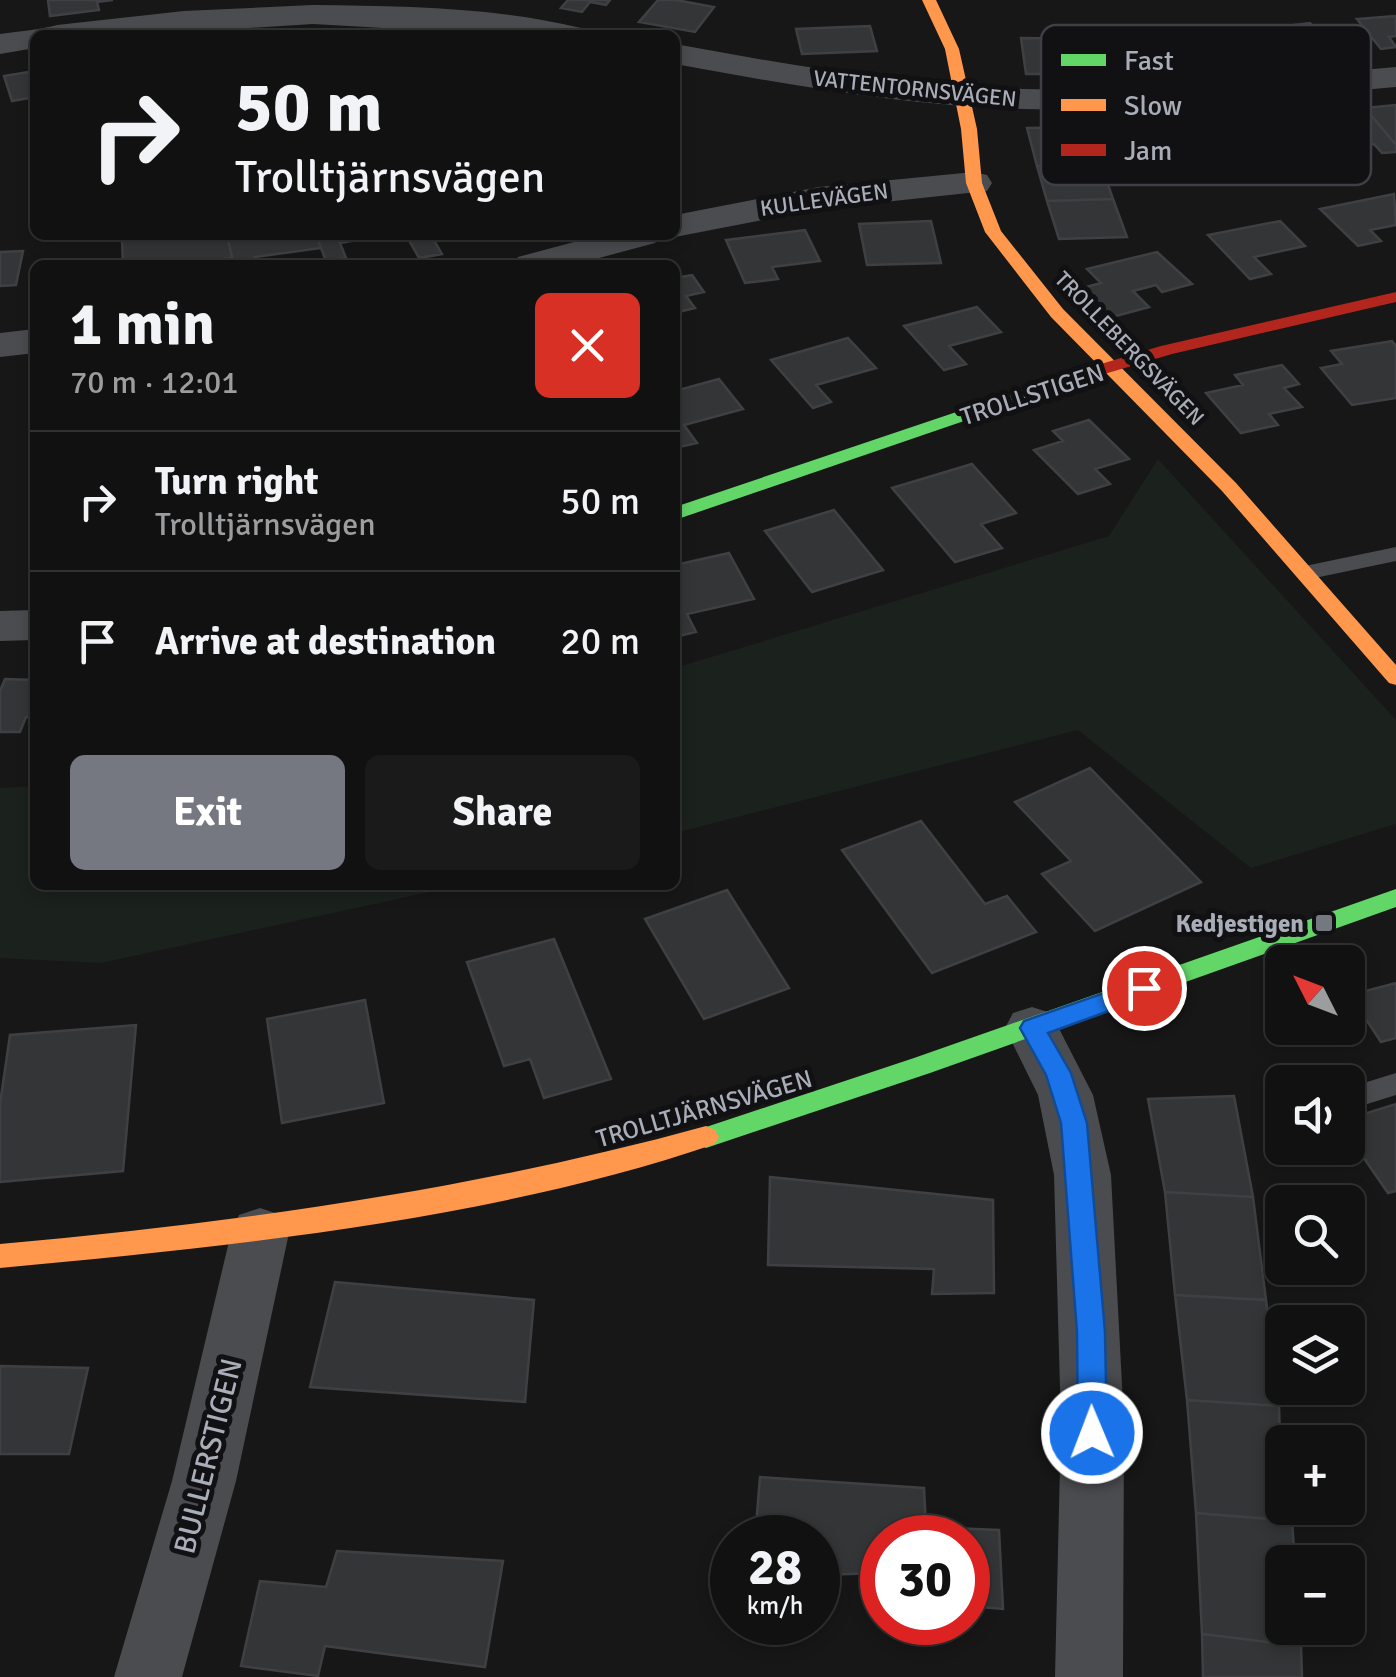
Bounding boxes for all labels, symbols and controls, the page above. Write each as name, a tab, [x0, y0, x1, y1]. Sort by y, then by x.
legend	[1041, 25, 1371, 185]
text: Fast	[1124, 44, 1174, 78]
text: 50 m	[235, 64, 383, 150]
street label: VATTENTORNSVÄGEN	[812, 64, 1018, 113]
icon: right	[70, 70, 200, 200]
text: Slow	[1124, 89, 1182, 123]
text: Jam	[1124, 134, 1172, 168]
text: Trolltjärnsvägen	[235, 150, 545, 205]
street label: KULLEVÄGEN	[758, 177, 890, 222]
street label: TROLLEBERGSVÄGEN	[1049, 266, 1210, 431]
text: 1 min	[70, 288, 215, 362]
button: close	[535, 293, 640, 398]
street label: TROLLSTIGEN	[956, 357, 1108, 432]
text: 70 m · 12:01	[70, 363, 239, 402]
text: Turn right	[155, 458, 319, 505]
icon: right	[70, 474, 125, 529]
text: 50 m	[560, 478, 640, 525]
text: Trolltjärnsvägen	[155, 505, 376, 544]
icon: arrive	[70, 614, 125, 669]
text: Arrive at destination	[155, 618, 496, 665]
text: 20 m	[560, 618, 640, 665]
button: Exit	[70, 755, 345, 870]
button: Share	[365, 755, 640, 870]
place label: Kedjestigen	[1175, 908, 1304, 939]
marker: Kedjestigen	[1313, 912, 1335, 934]
north arrow	[1265, 945, 1365, 1045]
map controls	[1265, 945, 1365, 1645]
pin	[1102, 946, 1187, 1031]
icon: arrive	[1117, 961, 1172, 1016]
street label: TROLLTJÄRNSVÄGEN	[593, 1063, 816, 1154]
button: sound	[1265, 1065, 1365, 1165]
button: search	[1265, 1185, 1365, 1285]
button: layers	[1265, 1305, 1365, 1405]
street label: BULLERSTIGEN	[166, 1355, 251, 1558]
position arrow	[1040, 1381, 1144, 1485]
button: +	[1265, 1425, 1365, 1525]
speed limit sign: 30	[860, 1515, 990, 1645]
text: 28	[748, 1537, 802, 1599]
button: −	[1265, 1545, 1365, 1645]
text: km/h	[747, 1590, 803, 1621]

